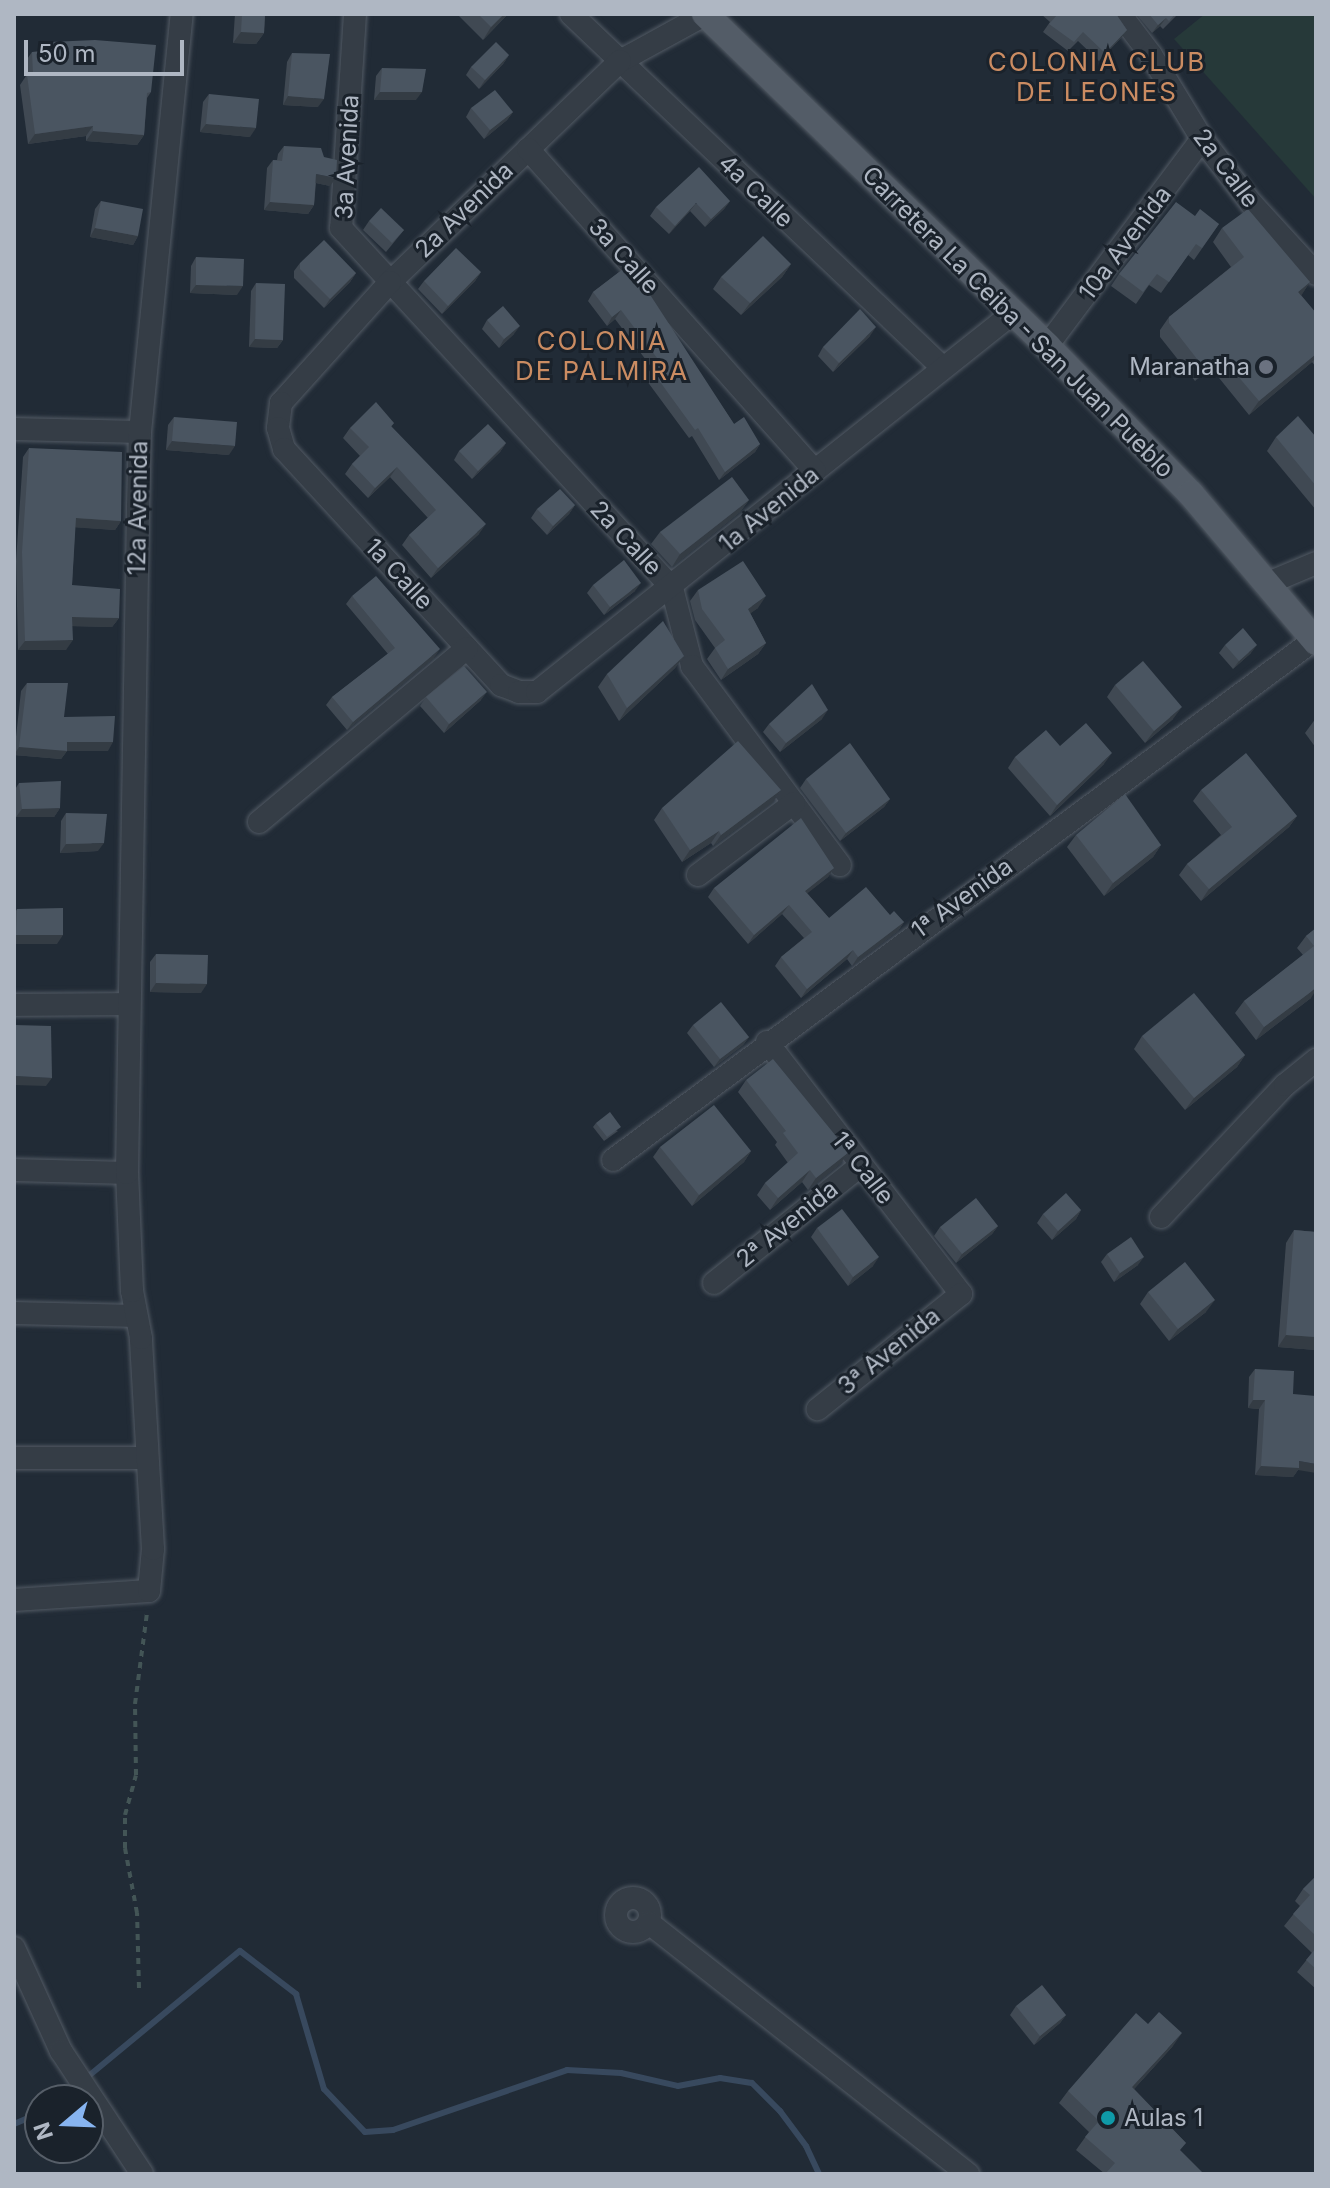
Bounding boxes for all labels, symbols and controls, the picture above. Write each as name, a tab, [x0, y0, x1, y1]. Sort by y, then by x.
scale bar	[28, 24, 188, 74]
text: 50 m	[38, 39, 96, 68]
district label: COLONIA CLUB DE LEONES	[988, 46, 1206, 108]
street label: 3a Avenida	[329, 94, 365, 220]
street label: 2a Calle	[1187, 123, 1265, 213]
street label: 4a Calle	[713, 149, 799, 233]
street label: 2a Avenida	[409, 156, 519, 264]
street label: Carretera La Ceiba - San Juan Pueblo	[856, 160, 1180, 484]
street label: 10a Avenida	[1073, 180, 1177, 306]
street label: 3a Calle	[583, 212, 665, 300]
district label: COLONIA DE PALMIRA	[515, 325, 689, 386]
place label: Maranatha	[1129, 353, 1250, 381]
marker: Maranatha	[1257, 358, 1275, 376]
street label: 12a Avenida	[122, 440, 154, 576]
street label: 1a Avenida	[713, 460, 825, 558]
street label: 2a Calle	[584, 495, 668, 581]
street label: 1a Calle	[359, 533, 439, 615]
street label: 1ª Avenida	[906, 852, 1018, 944]
street label: 1ª Calle	[826, 1126, 900, 1210]
street label: 2ª Avenida	[730, 1174, 844, 1274]
street label: 3ª Avenida	[832, 1301, 946, 1401]
north arrow	[24, 2084, 104, 2164]
place label: Aulas 1	[1124, 2104, 1203, 2132]
marker: Aulas 1	[1099, 2109, 1117, 2127]
text: N	[28, 2119, 58, 2143]

